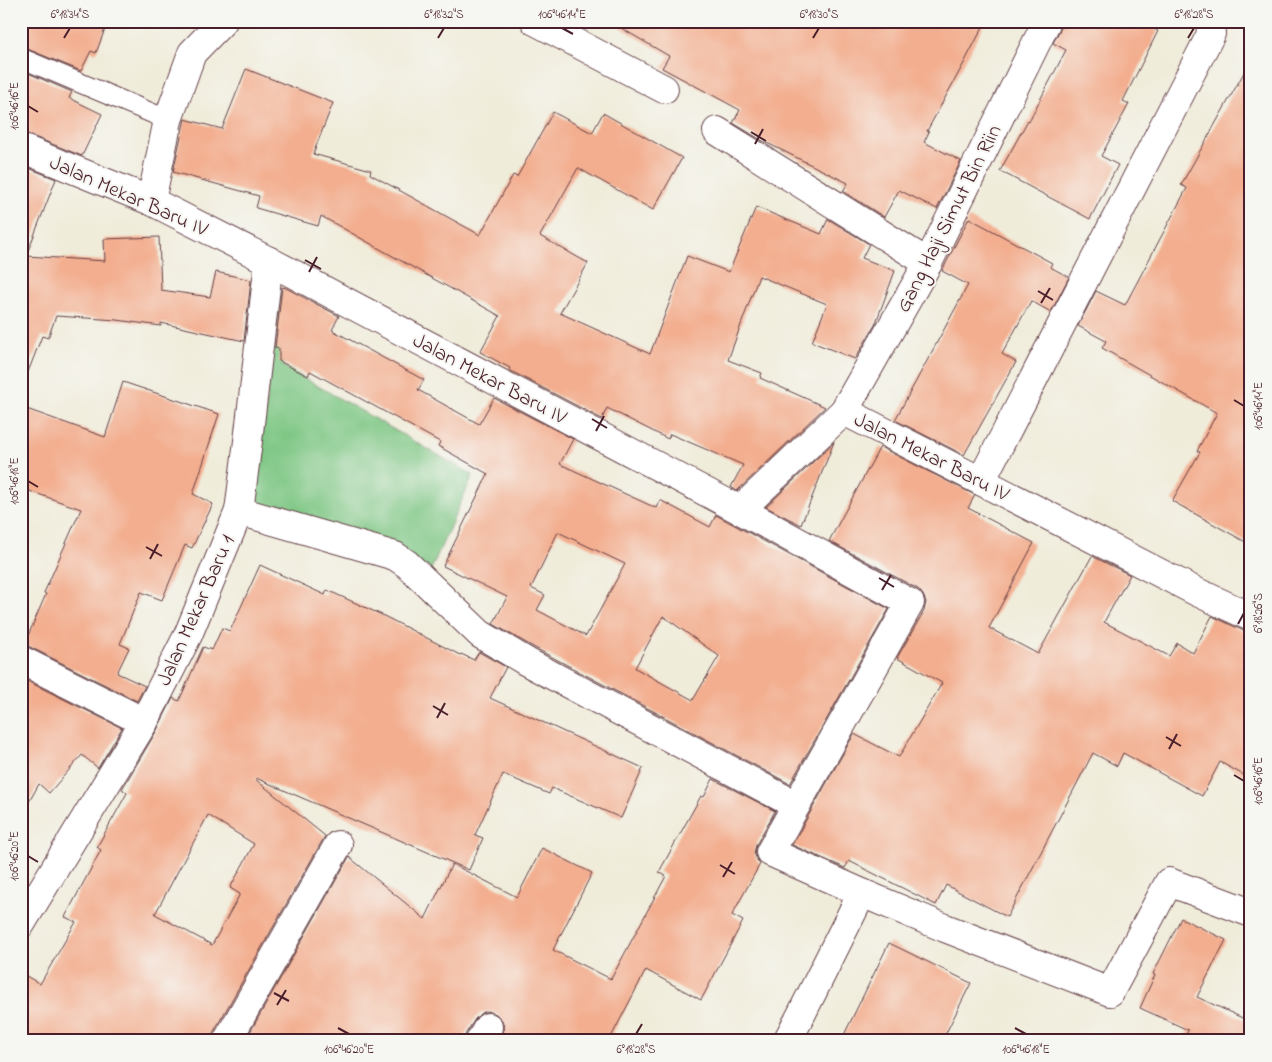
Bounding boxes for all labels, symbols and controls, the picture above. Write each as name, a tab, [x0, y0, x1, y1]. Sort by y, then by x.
text: 6°18'34"S	[51, 6, 90, 24]
text: 6°18'32"S	[424, 6, 464, 24]
text: 106°46'14"E	[538, 6, 586, 24]
text: 6°18'30"S	[800, 6, 839, 24]
text: 6°18'28"S	[1174, 6, 1214, 24]
text: 106°46'16"E	[6, 82, 24, 130]
street label: Gang Haji Simut Bin Riin	[889, 120, 1012, 319]
street label: Jalan Mekar Baru IV	[44, 148, 212, 245]
street label: Jalan Mekar Baru IV	[407, 326, 571, 433]
text: 106°46'14"E	[1250, 382, 1268, 430]
street label: Jalan Mekar Baru IV	[848, 406, 1014, 510]
text: 106°46'18"E	[6, 457, 24, 505]
street label: Jalan Mekar Baru 1	[150, 530, 244, 691]
text: 6°18'26"S	[1250, 593, 1268, 633]
text: 106°46'16"E	[1250, 757, 1268, 805]
text: 106°46'20"E	[6, 831, 24, 881]
text: 106°46'20"E	[324, 1041, 374, 1059]
text: 6°18'28"S	[616, 1041, 656, 1059]
text: 106°46'18"E	[1002, 1041, 1050, 1059]

